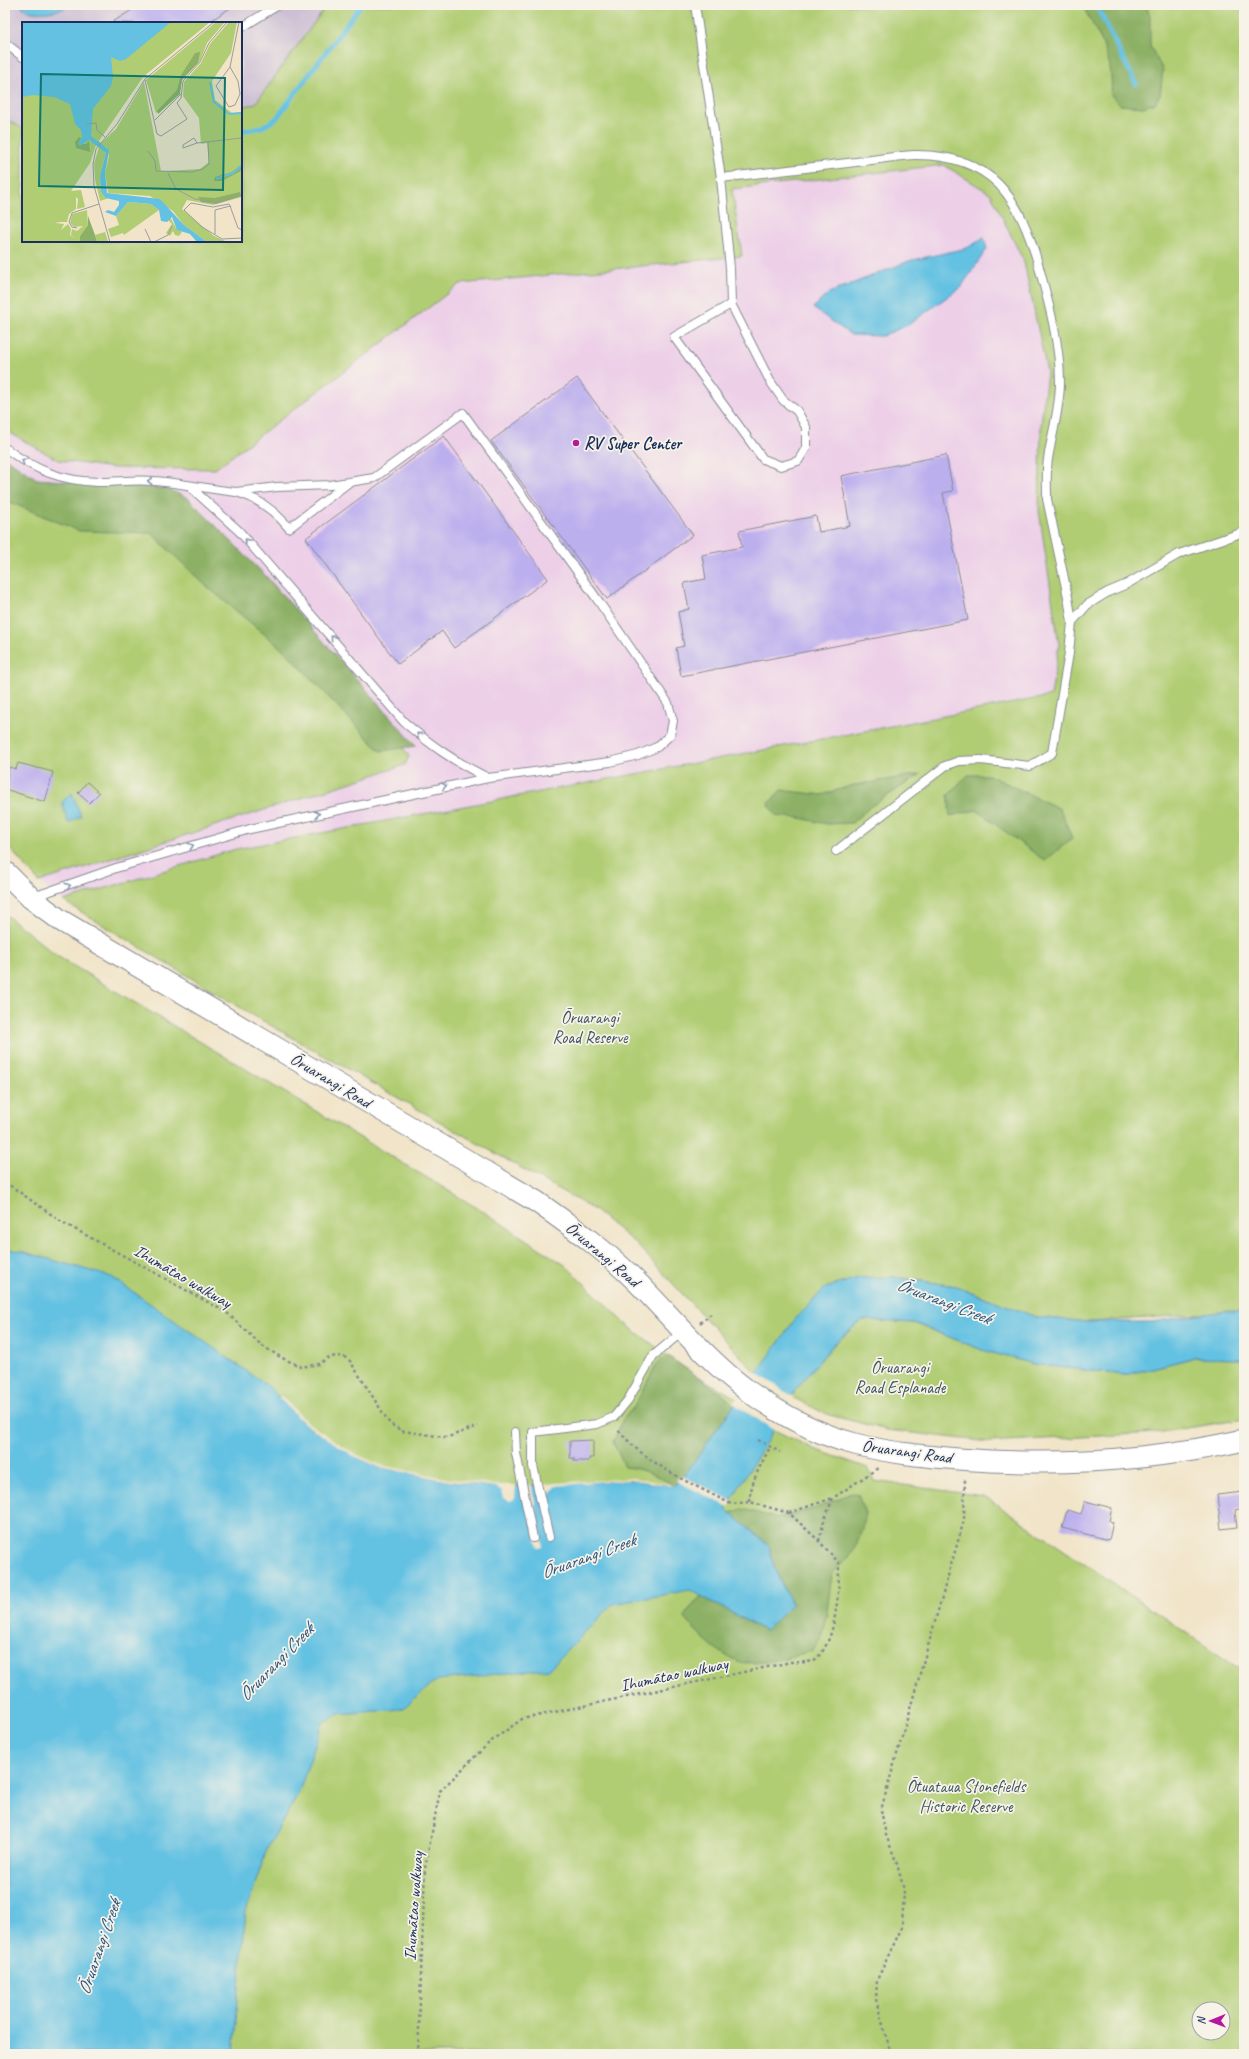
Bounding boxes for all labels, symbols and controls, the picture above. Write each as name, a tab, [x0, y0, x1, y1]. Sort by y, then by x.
inset map	[22, 22, 242, 242]
place label: RV Super Center	[584, 433, 683, 454]
marker: RV Super Center	[571, 438, 581, 448]
one-way arrow	[21, 458, 28, 466]
one-way arrow	[147, 477, 153, 485]
one-way arrow	[245, 538, 252, 545]
one-way arrow	[330, 636, 337, 643]
one-way arrow	[417, 733, 424, 740]
one-way arrow	[441, 783, 448, 791]
one-way arrow	[314, 811, 321, 819]
one-way arrow	[188, 842, 195, 851]
one-way arrow	[64, 882, 71, 890]
park label: Ōruarangi Road Reserve	[552, 1007, 629, 1048]
street label: Ōruarangi Road	[287, 1048, 378, 1114]
street label: Ōruarangi Road	[561, 1217, 647, 1294]
street label: Ihumātao walkway	[130, 1240, 236, 1313]
water label: Ōruarangi Creek	[894, 1273, 997, 1330]
park label: Ōruarangi Road Esplanade	[855, 1357, 947, 1398]
street label: Ōruarangi Road	[861, 1435, 956, 1469]
water label: Ōruarangi Creek	[538, 1528, 641, 1583]
water label: Ōruarangi Creek	[234, 1616, 321, 1705]
street label: Ihumātao walkway	[618, 1653, 731, 1696]
park label: Ōtuataua Stonefields Historic Reserve	[907, 1776, 1028, 1817]
street label: Ihumātao walkway	[399, 1850, 428, 1961]
water label: Ōruarangi Creek	[73, 1893, 127, 1997]
north arrow	[1191, 2001, 1231, 2041]
text: N	[1194, 2015, 1208, 2025]

